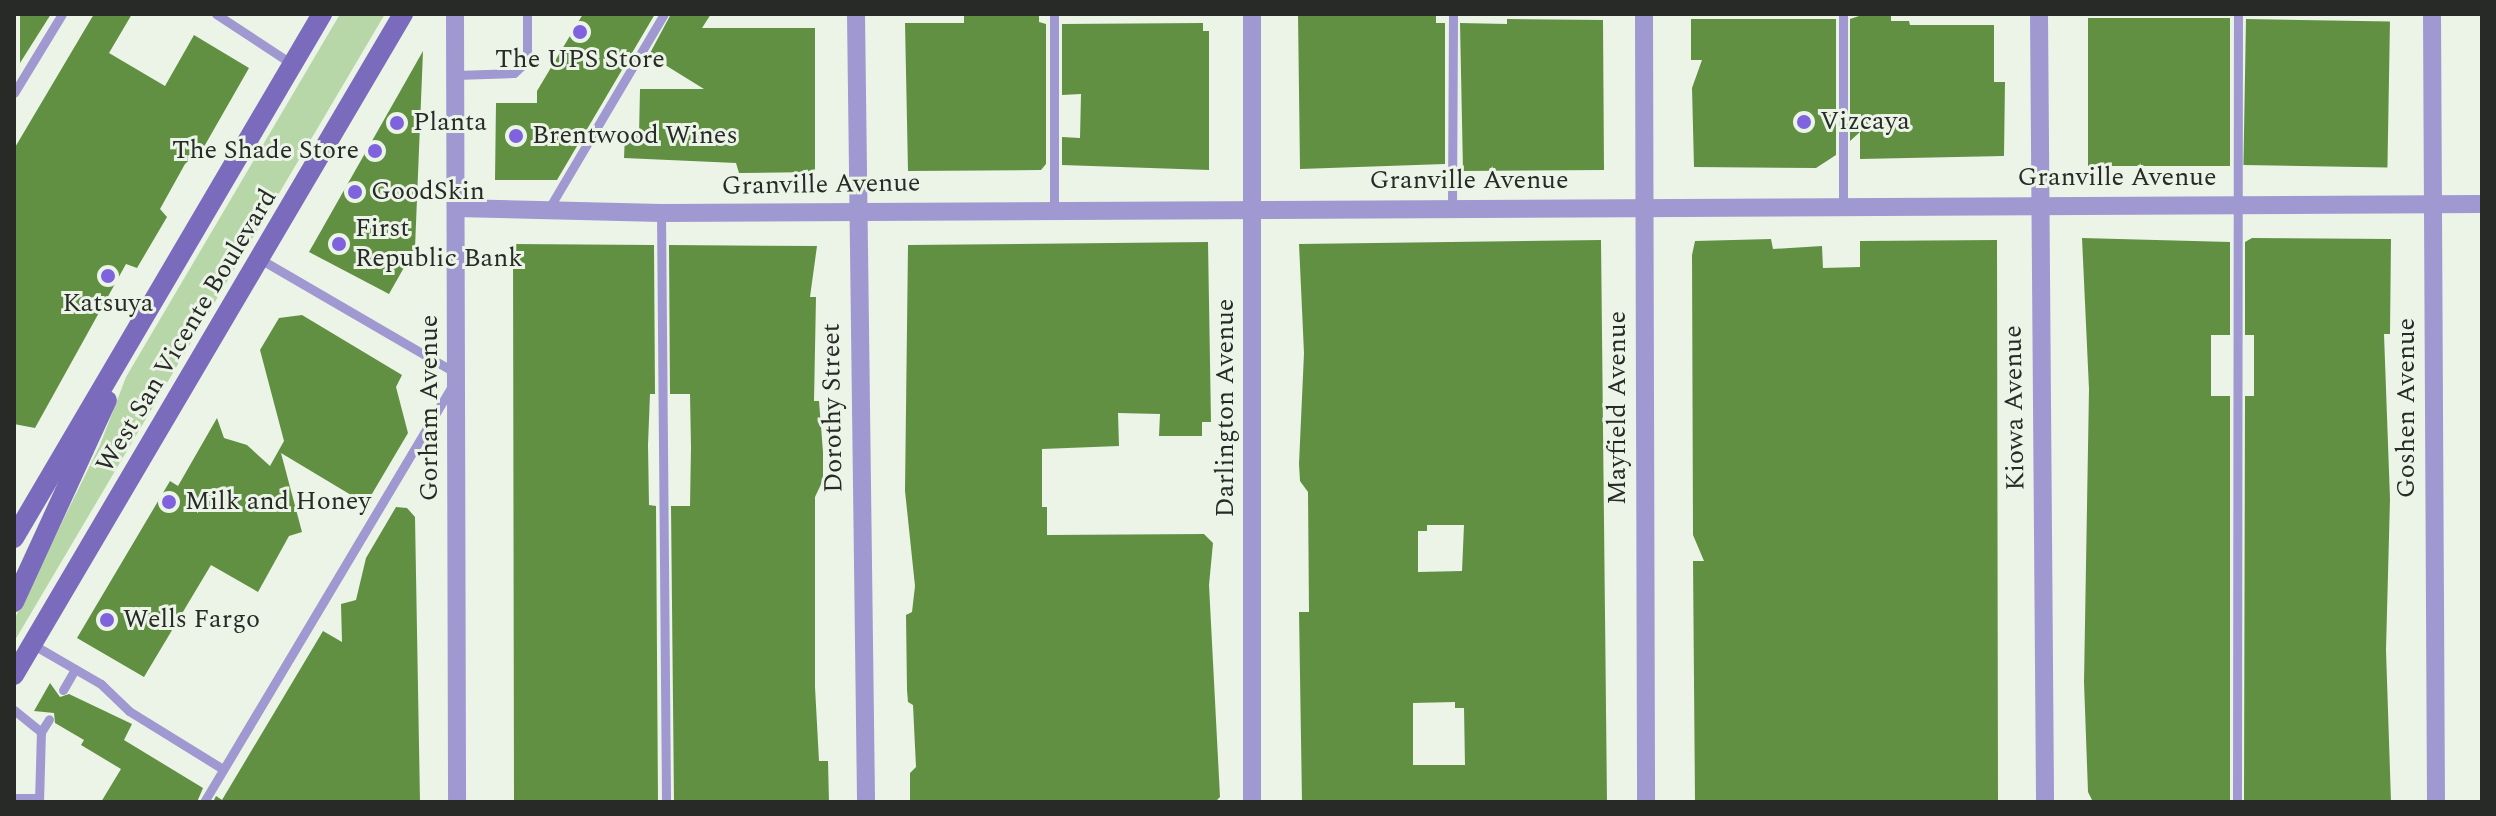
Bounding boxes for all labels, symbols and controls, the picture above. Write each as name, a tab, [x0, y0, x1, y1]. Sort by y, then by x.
marker: The UPS Store	[571, 23, 589, 41]
place label: The UPS Store	[495, 44, 665, 76]
place label: Vizcaya	[1820, 106, 1910, 138]
place label: Planta	[413, 107, 487, 139]
marker: Vizcaya	[1795, 113, 1813, 131]
marker: Planta	[388, 114, 406, 132]
place label: Brentwood Wines	[532, 120, 738, 152]
marker: Brentwood Wines	[507, 127, 525, 145]
place label: The Shade Store	[172, 135, 359, 167]
marker: The Shade Store	[366, 142, 384, 160]
street label: Granville Avenue	[2018, 162, 2216, 194]
street label: Granville Avenue	[1370, 165, 1568, 197]
street label: Granville Avenue	[721, 168, 921, 202]
place label: GoodSkin	[371, 176, 485, 208]
marker: GoodSkin	[346, 183, 364, 201]
street label: West San Vicente Boulevard	[90, 184, 284, 478]
place label: First Republic Bank	[355, 213, 523, 274]
marker: First Republic Bank	[330, 235, 348, 253]
marker: Katsuya	[99, 267, 117, 285]
place label: Katsuya	[62, 288, 154, 320]
street label: Darlington Avenue	[1210, 299, 1242, 517]
street label: Mayfield Avenue	[1602, 311, 1634, 505]
street label: Gorham Avenue	[414, 315, 446, 501]
street label: Goshen Avenue	[2391, 318, 2423, 498]
street label: Dorothy Street	[816, 323, 850, 493]
street label: Kiowa Avenue	[1998, 325, 2032, 491]
place label: Milk and Honey	[185, 486, 371, 518]
marker: Milk and Honey	[160, 493, 178, 511]
place label: Wells Fargo	[123, 604, 260, 636]
marker: Wells Fargo	[98, 611, 116, 629]

